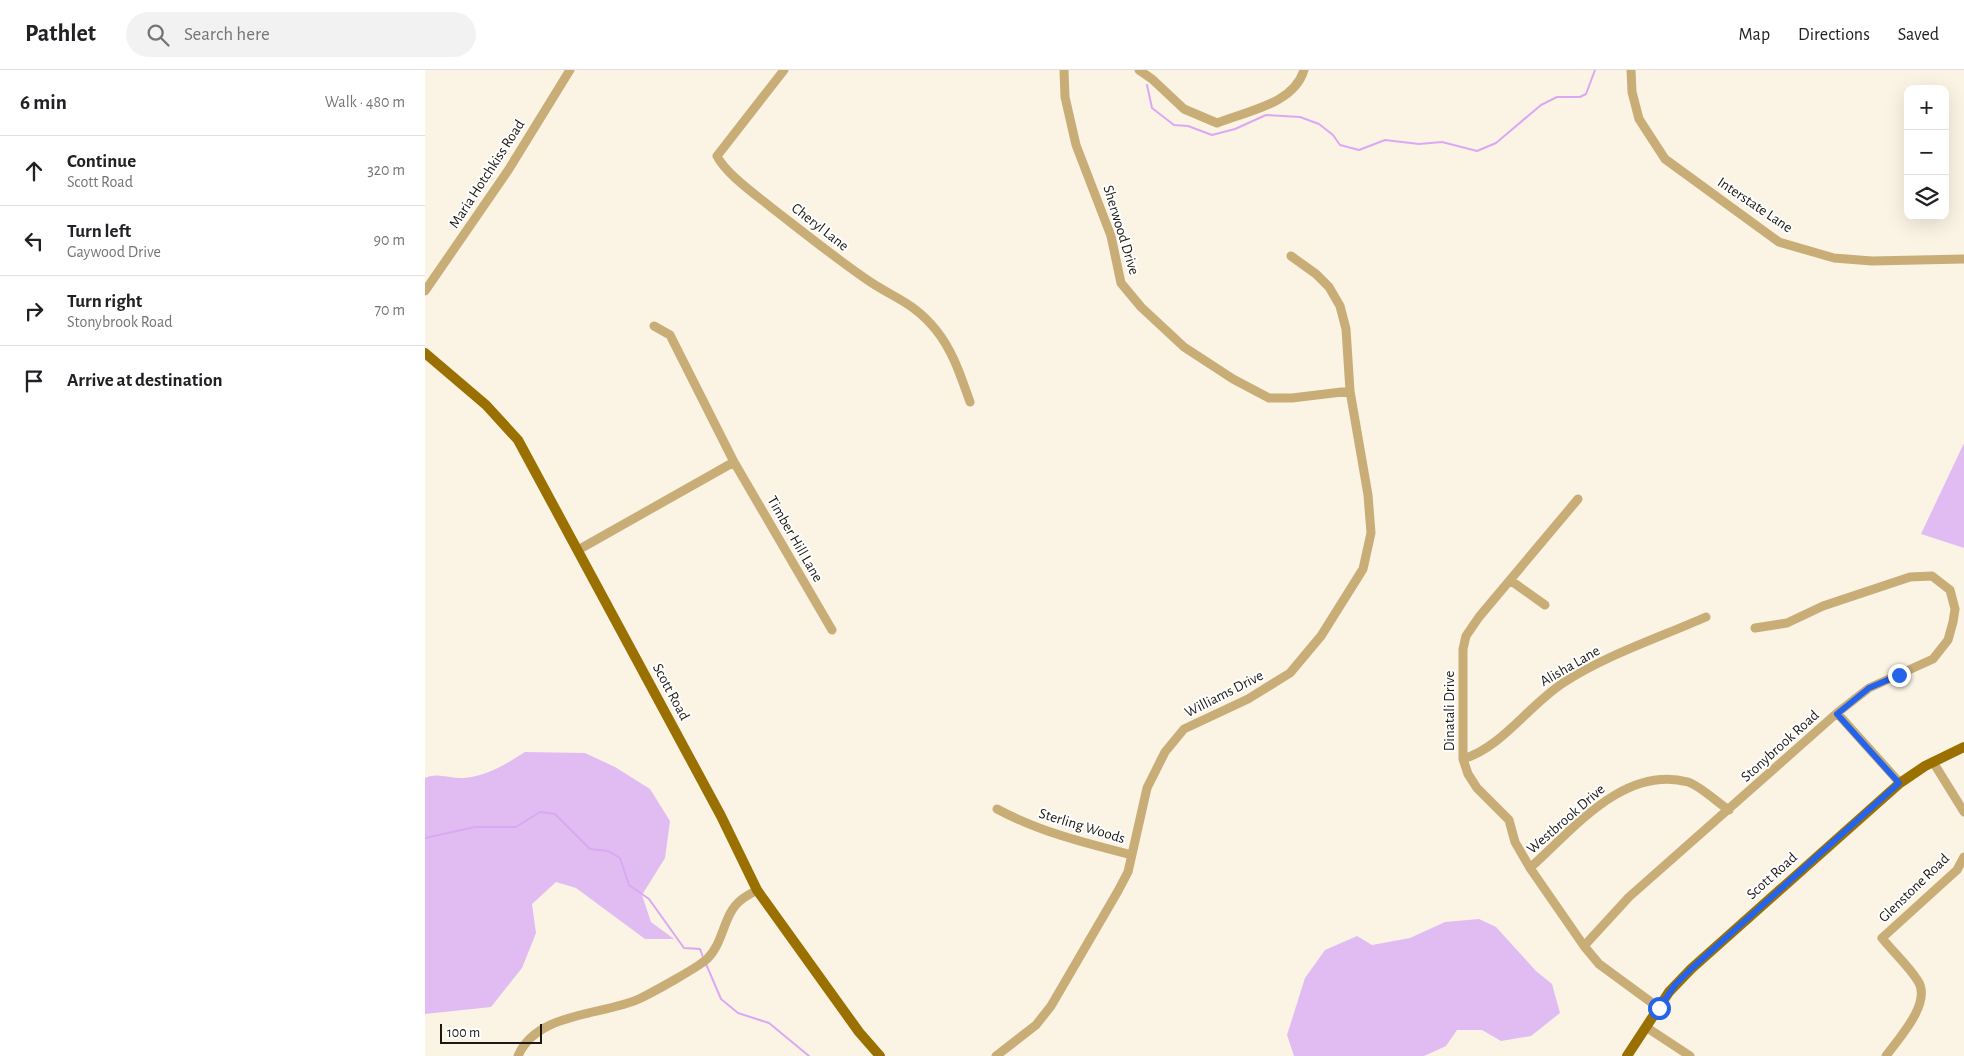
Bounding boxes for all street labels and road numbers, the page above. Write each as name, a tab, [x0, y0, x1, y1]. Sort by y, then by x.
street label: Maria Hotchkiss Road	[446, 117, 528, 231]
street label: Interstate Lane	[1715, 174, 1795, 236]
street label: Sherwood Drive	[1100, 183, 1142, 277]
street label: Cheryl Lane	[789, 200, 851, 254]
street label: Timber Hill Lane	[764, 494, 826, 585]
street label: Alisha Lane	[1537, 643, 1603, 689]
street label: Scott Road	[650, 661, 692, 723]
street label: Williams Drive	[1182, 668, 1266, 720]
street label: Dinatali Drive	[1442, 671, 1457, 751]
street label: Stonybrook Road	[1738, 707, 1822, 785]
street label: Westbrook Drive	[1524, 781, 1608, 857]
street label: Sterling Woods	[1037, 806, 1127, 846]
street label: Scott Road	[1744, 850, 1800, 902]
street label: Glenstone Road	[1876, 851, 1952, 925]

